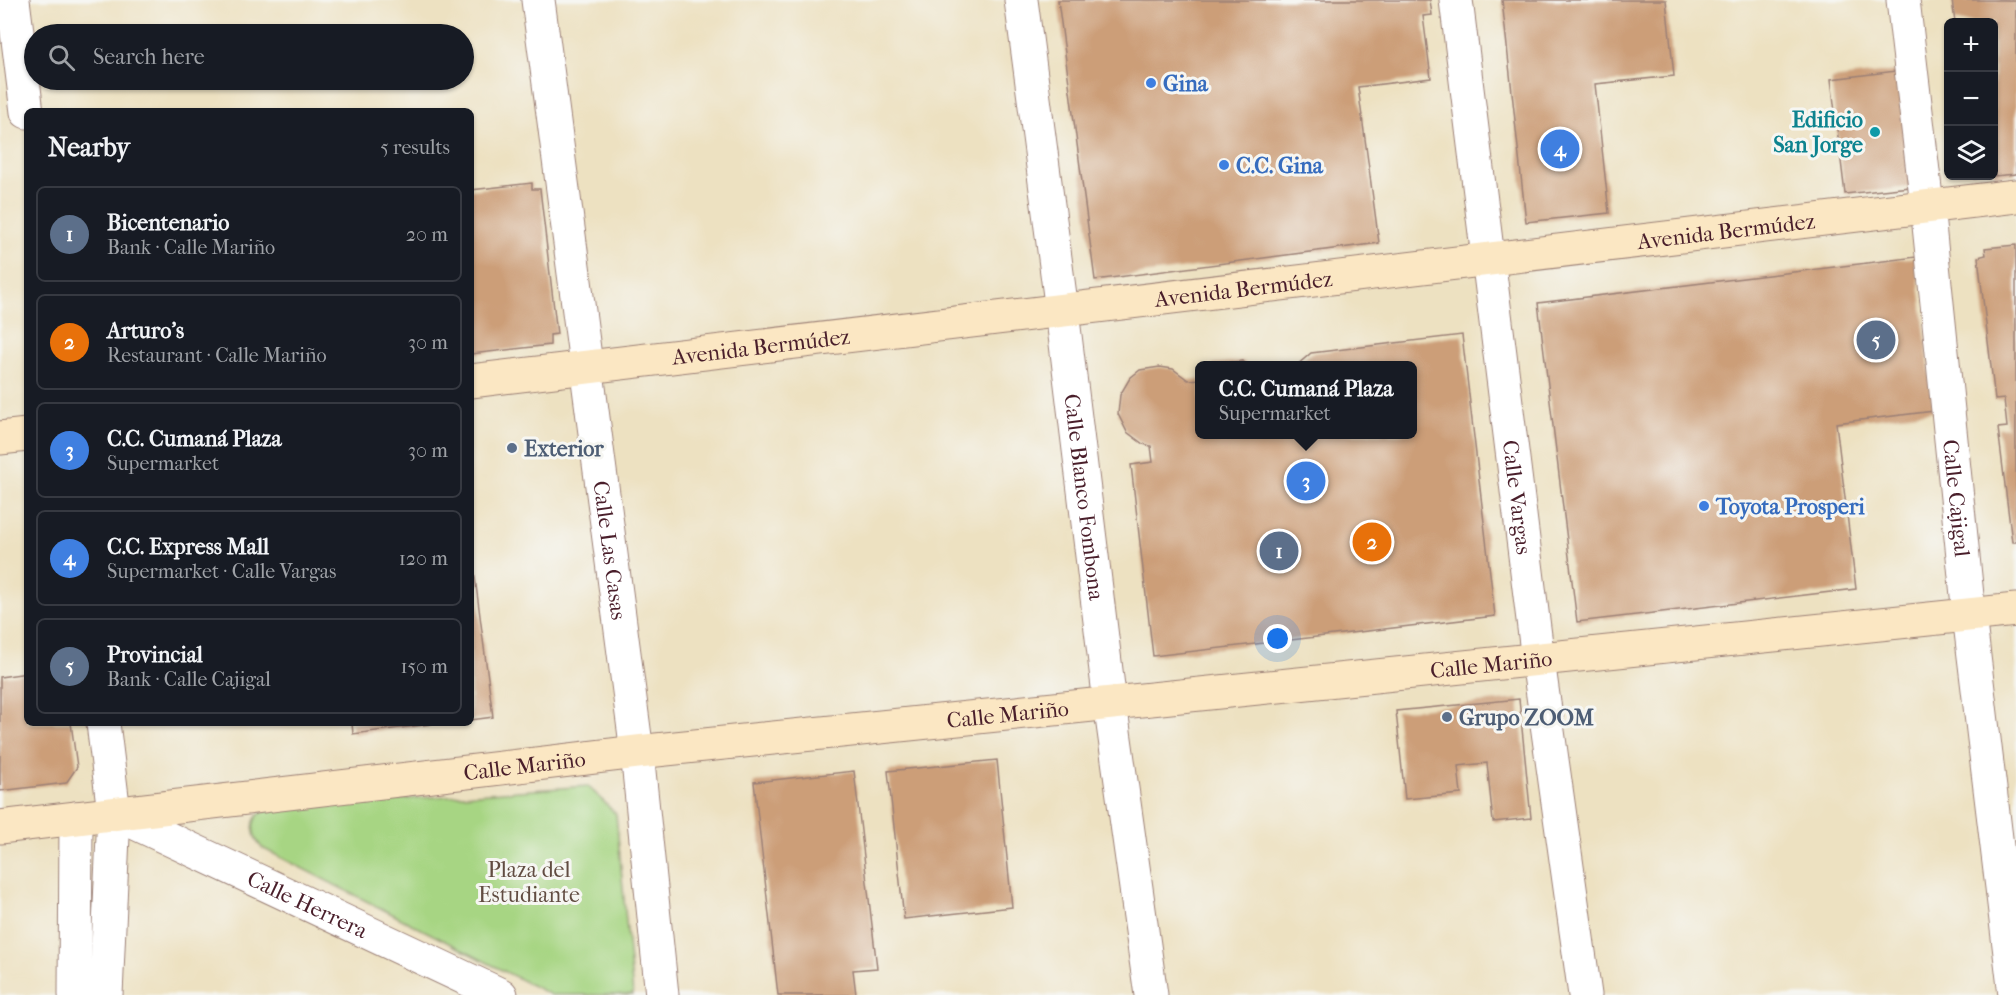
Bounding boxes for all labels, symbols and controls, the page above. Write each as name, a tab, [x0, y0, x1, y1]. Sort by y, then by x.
map controls	[1944, 18, 1998, 180]
button: +	[1944, 18, 1998, 72]
search box	[24, 24, 474, 90]
icon: search	[45, 41, 78, 74]
text: Search here	[93, 44, 205, 70]
place label: Gina	[1163, 71, 1209, 97]
button: −	[1944, 72, 1998, 126]
marker: Gina	[1144, 76, 1158, 90]
place label: Edificio San Jorge	[1773, 107, 1863, 158]
marker: Edificio San Jorge	[1868, 125, 1882, 139]
pin: 4	[1540, 126, 1580, 172]
button: layers	[1944, 126, 1998, 180]
text: Nearby	[48, 132, 130, 163]
text: 5 results	[380, 136, 450, 159]
place label: C.C. Gina	[1236, 153, 1324, 179]
marker: C.C. Gina	[1217, 158, 1231, 172]
street label: Avenida Bermúdez	[1635, 208, 1817, 255]
text: Bicentenario	[107, 210, 229, 236]
text: 1	[66, 223, 73, 246]
text: 20 m	[406, 223, 448, 246]
text: Bank · Calle Mariño	[107, 236, 275, 259]
street label: Avenida Bermúdez	[1152, 266, 1334, 313]
text: Arturo's	[107, 318, 184, 344]
pin: 5	[1856, 318, 1896, 362]
street label: Avenida Bermúdez	[670, 324, 852, 371]
text: 2	[64, 331, 75, 354]
text: 30 m	[408, 331, 448, 354]
text: Restaurant · Calle Mariño	[107, 344, 327, 367]
popup	[1195, 361, 1417, 439]
text: C.C. Cumaná Plaza	[1219, 376, 1393, 402]
street label: Calle Blanco Fombona	[1058, 392, 1109, 603]
text: Supermarket	[1219, 402, 1331, 425]
text: C.C. Cumaná Plaza	[107, 426, 282, 452]
place label: Exterior	[524, 436, 604, 462]
street label: Calle Cajigal	[1937, 438, 1975, 558]
text: 3	[65, 439, 74, 462]
text: 30 m	[408, 439, 448, 462]
street label: Calle Vargas	[1497, 439, 1537, 556]
marker: Exterior	[505, 441, 519, 455]
text: Supermarket	[107, 452, 219, 475]
pin: 3	[1286, 458, 1326, 504]
street label: Calle Las Casas	[587, 479, 632, 622]
place label: Toyota Prosperi	[1715, 494, 1865, 520]
marker: Toyota Prosperi	[1697, 499, 1711, 513]
pin: 2	[1352, 520, 1392, 564]
pin: 1	[1260, 528, 1298, 574]
text: C.C. Express Mall	[107, 534, 269, 560]
text: 4	[64, 547, 75, 570]
text: 120 m	[399, 547, 448, 570]
text: Supermarket · Calle Vargas	[107, 560, 336, 583]
your location	[1263, 624, 1292, 653]
text: Provincial	[107, 642, 203, 668]
street label: Calle Mariño	[1429, 646, 1554, 684]
text: 5	[65, 655, 74, 678]
text: 150 m	[400, 655, 448, 678]
text: Bank · Calle Cajigal	[107, 668, 271, 691]
street label: Calle Mariño	[945, 696, 1070, 734]
place label: Grupo ZOOM	[1459, 705, 1594, 731]
marker: Grupo ZOOM	[1440, 710, 1454, 724]
street label: Calle Mariño	[462, 746, 587, 786]
park label: Plaza del Estudiante	[478, 857, 580, 908]
street label: Calle Herrera	[243, 866, 372, 945]

